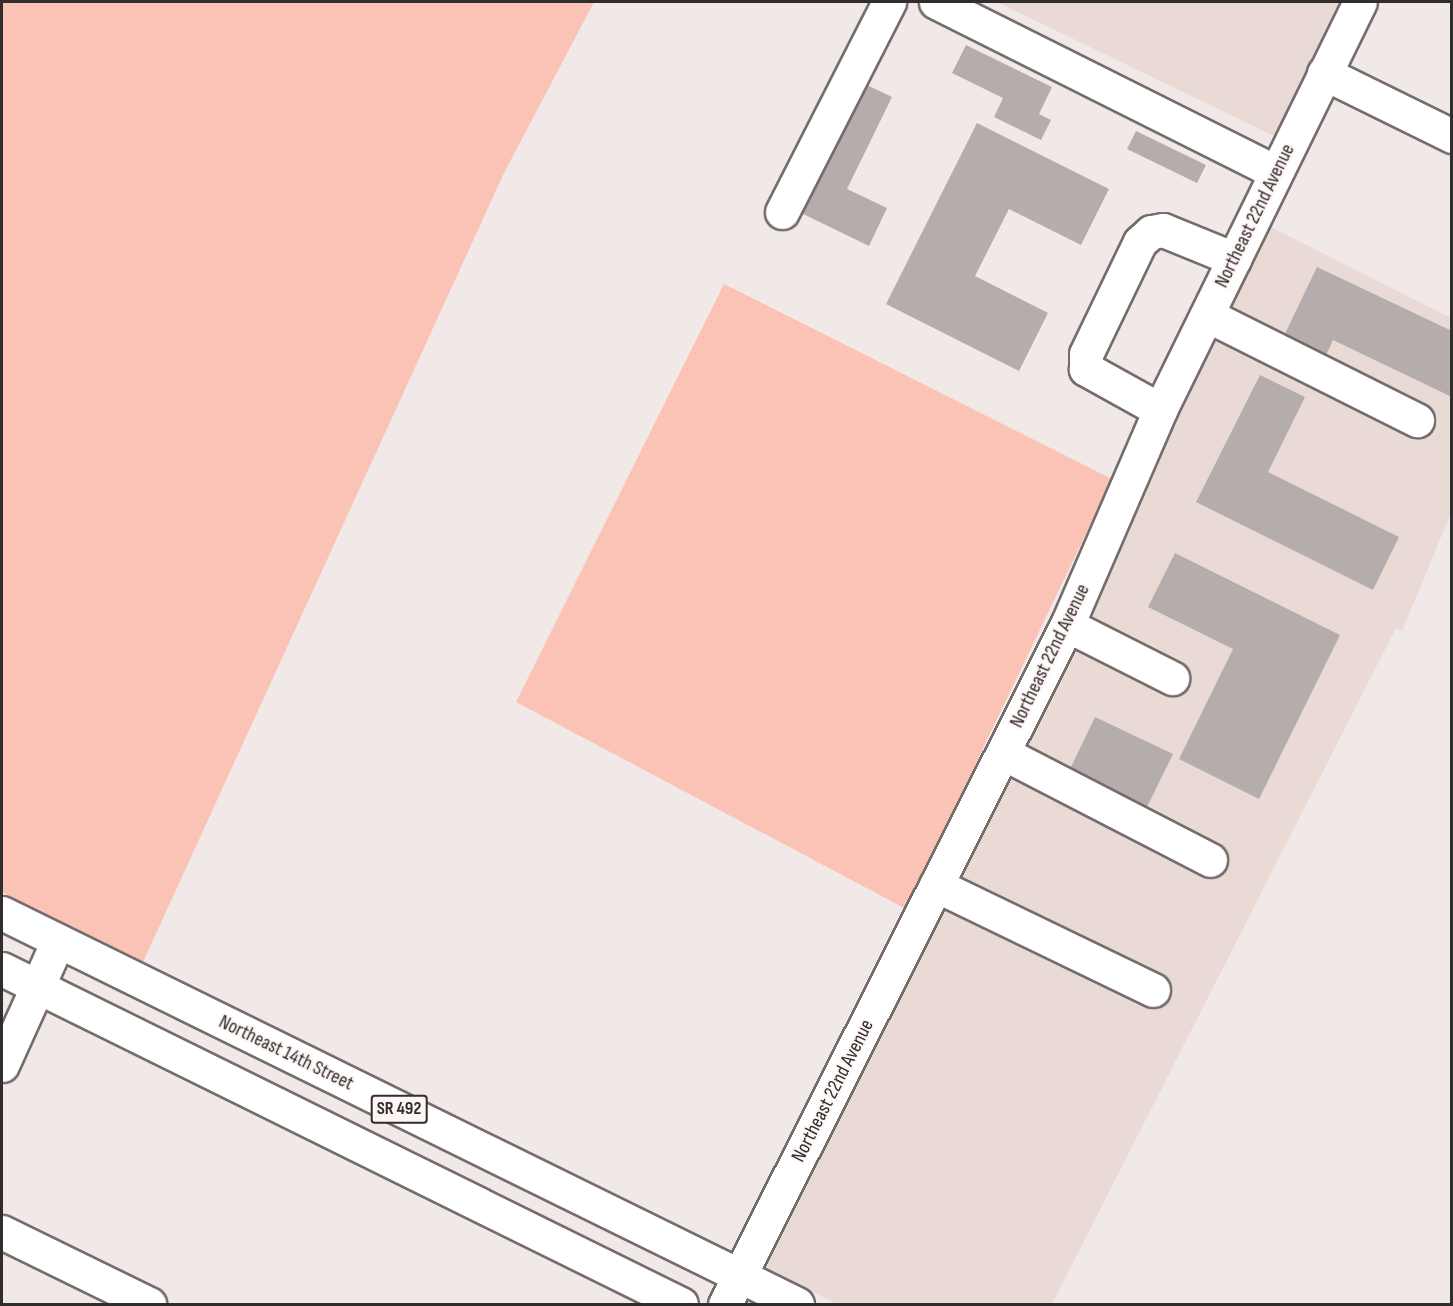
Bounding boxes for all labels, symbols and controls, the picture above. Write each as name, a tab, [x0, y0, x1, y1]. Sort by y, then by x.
street label: Northeast 22nd Avenue	[1210, 140, 1300, 292]
street label: Northeast 22nd Avenue	[1005, 580, 1095, 732]
street label: Northeast 14th Street	[215, 1010, 357, 1096]
street label: Northeast 22nd Avenue	[787, 1016, 879, 1166]
road number: SR 492	[370, 1094, 428, 1124]

